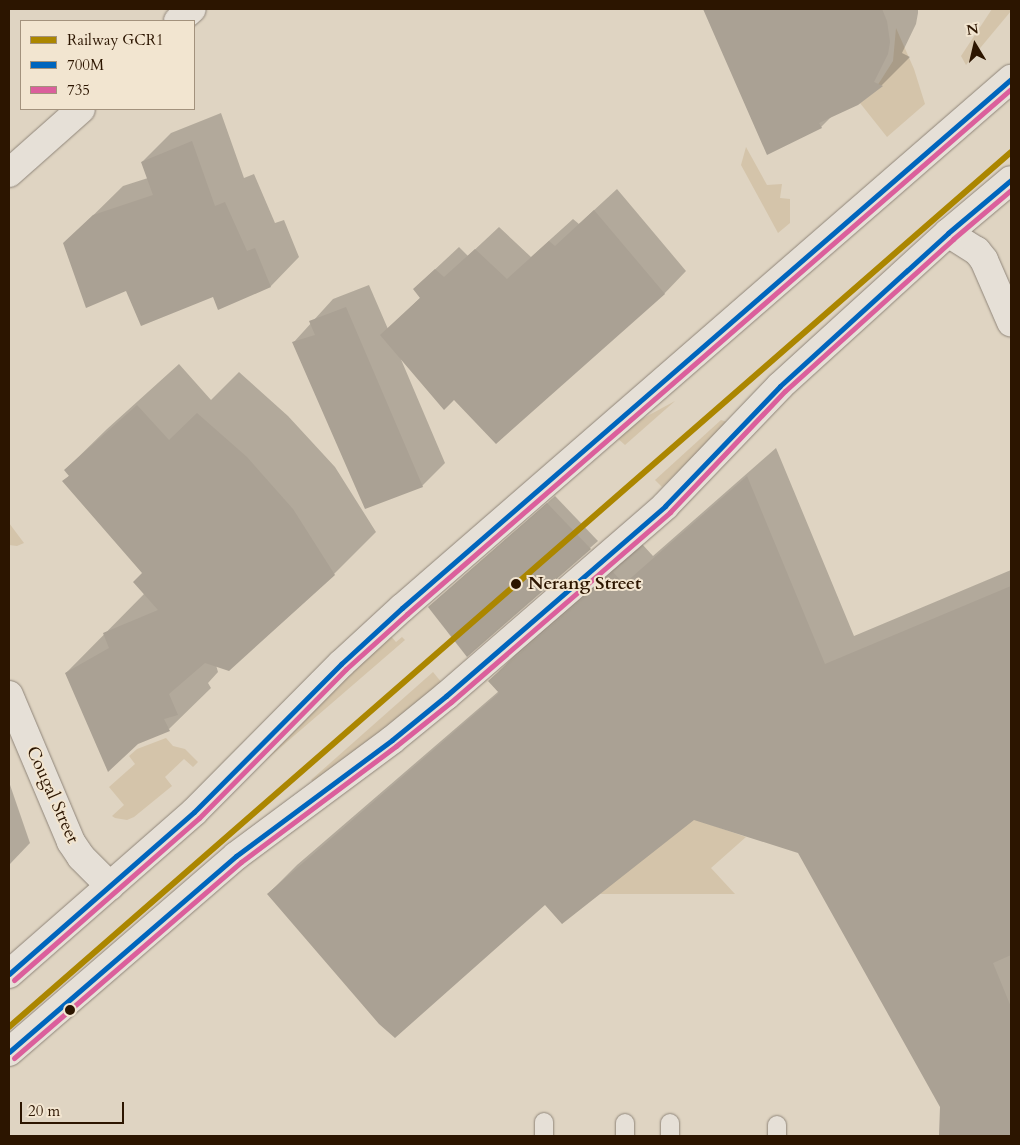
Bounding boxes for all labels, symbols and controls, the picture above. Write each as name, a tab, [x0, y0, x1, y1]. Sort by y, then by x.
text: N	[965, 19, 980, 40]
legend	[20, 20, 195, 110]
north arrow	[950, 20, 1000, 70]
text: Railway GCR1	[67, 30, 164, 50]
text: 700M	[67, 55, 104, 75]
text: 735	[67, 80, 90, 100]
place label: Nerang Street	[528, 573, 641, 595]
marker: Nerang Street	[508, 576, 524, 592]
street label: Cougal Street	[21, 743, 83, 847]
unlabelled marker	[65, 1005, 75, 1015]
scale bar	[22, 1092, 126, 1124]
text: 20 m	[28, 1101, 60, 1121]

